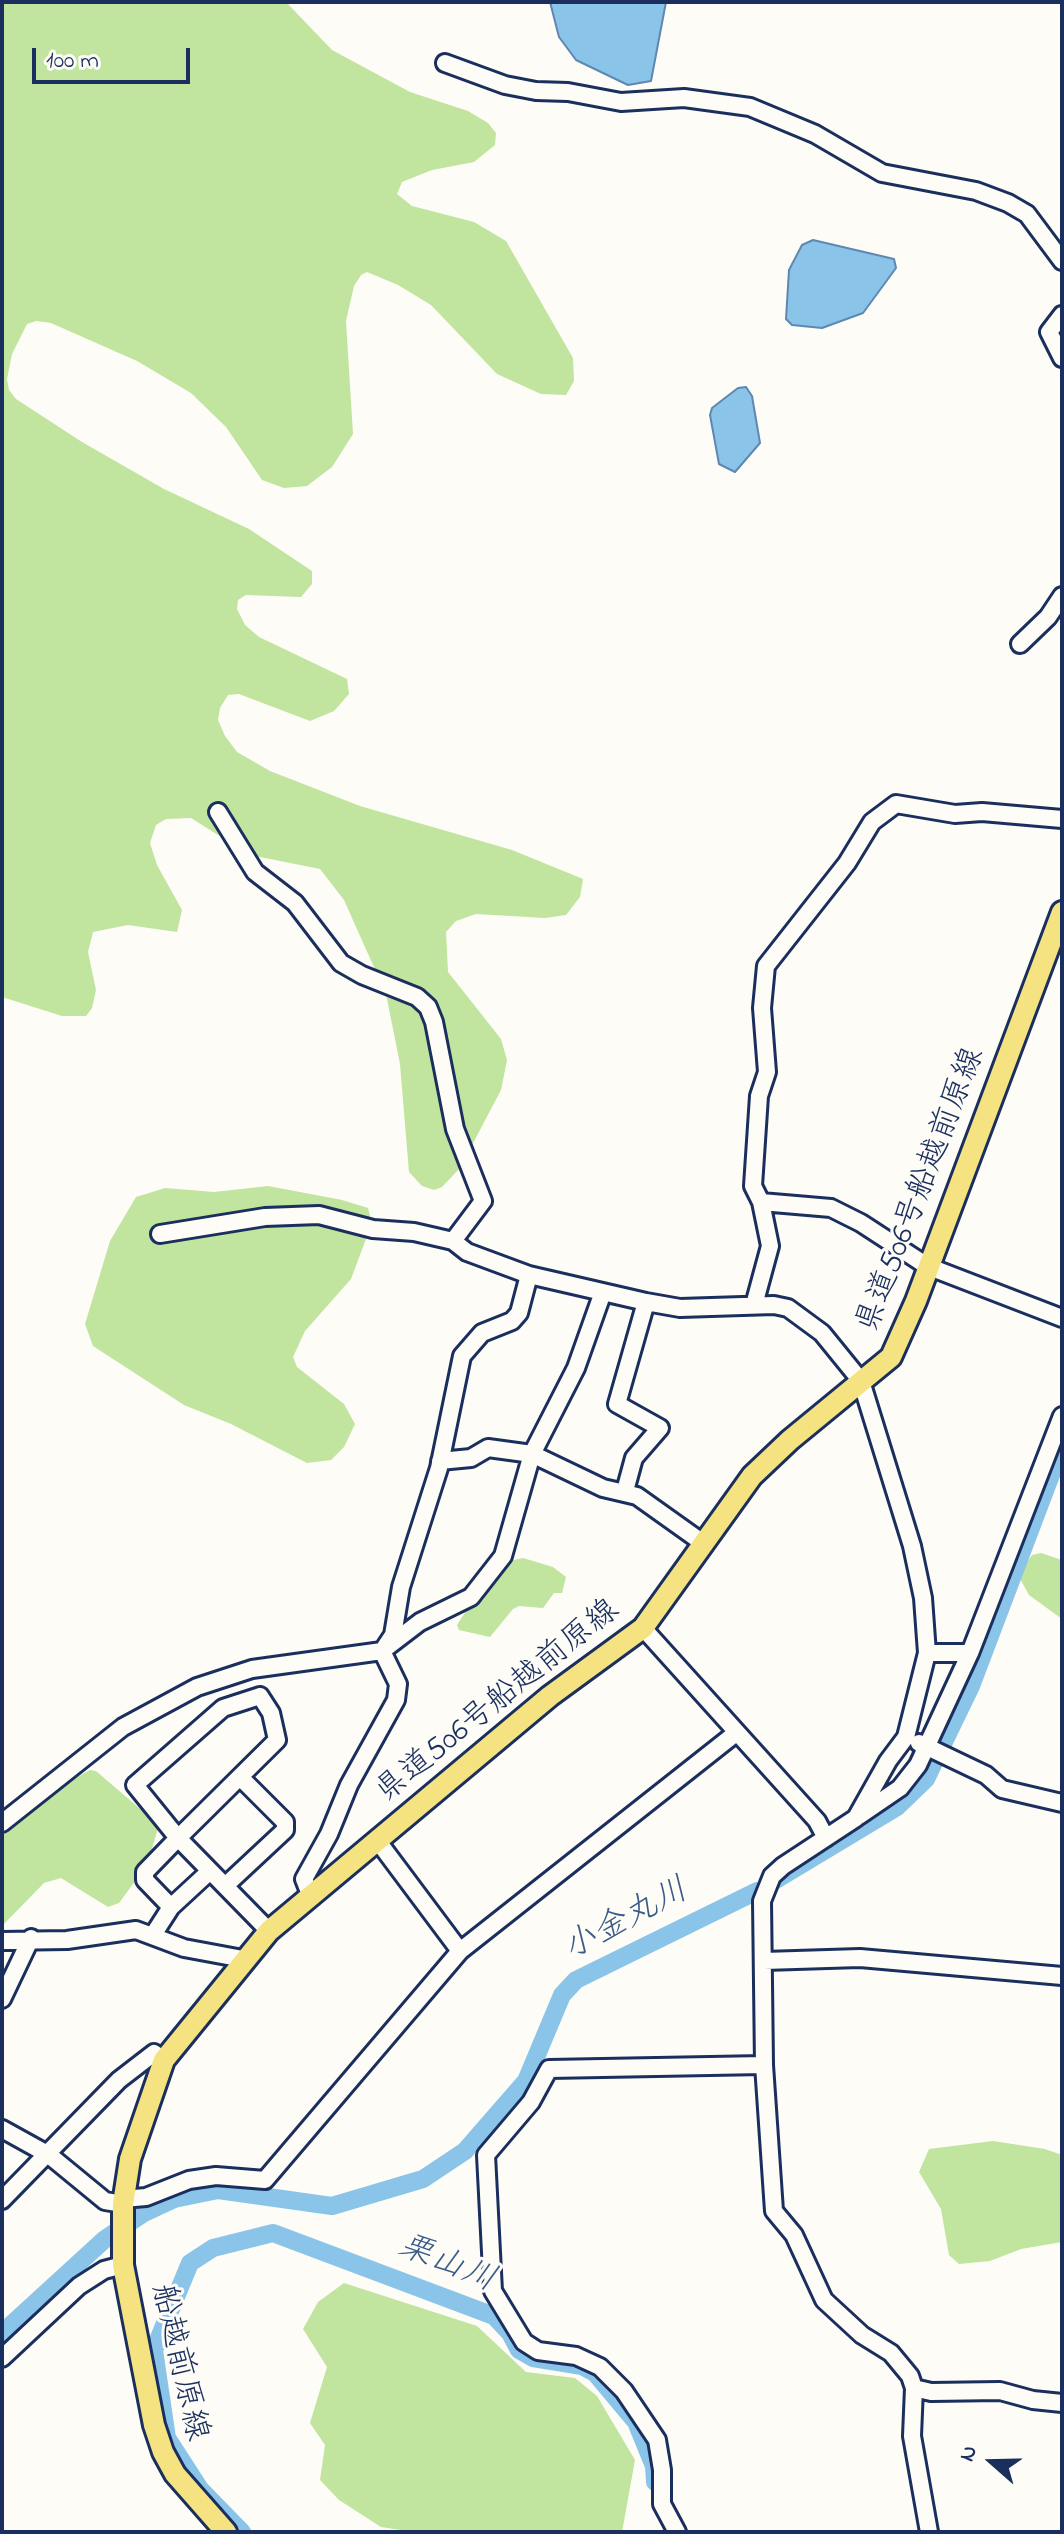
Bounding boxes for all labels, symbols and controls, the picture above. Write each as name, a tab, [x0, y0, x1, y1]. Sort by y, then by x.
scale bar	[36, 32, 194, 82]
text: 100 m	[46, 44, 99, 79]
street label: 県道506号船越前原線	[851, 1043, 995, 1339]
street label: 県道506号船越前原線	[369, 1593, 629, 1813]
water label: 小金丸川	[557, 1872, 697, 1972]
water label: 栗山川	[391, 2228, 501, 2304]
street label: 船越前原線	[140, 2281, 214, 2445]
north arrow	[952, 2422, 1032, 2502]
text: N	[952, 2441, 987, 2466]

